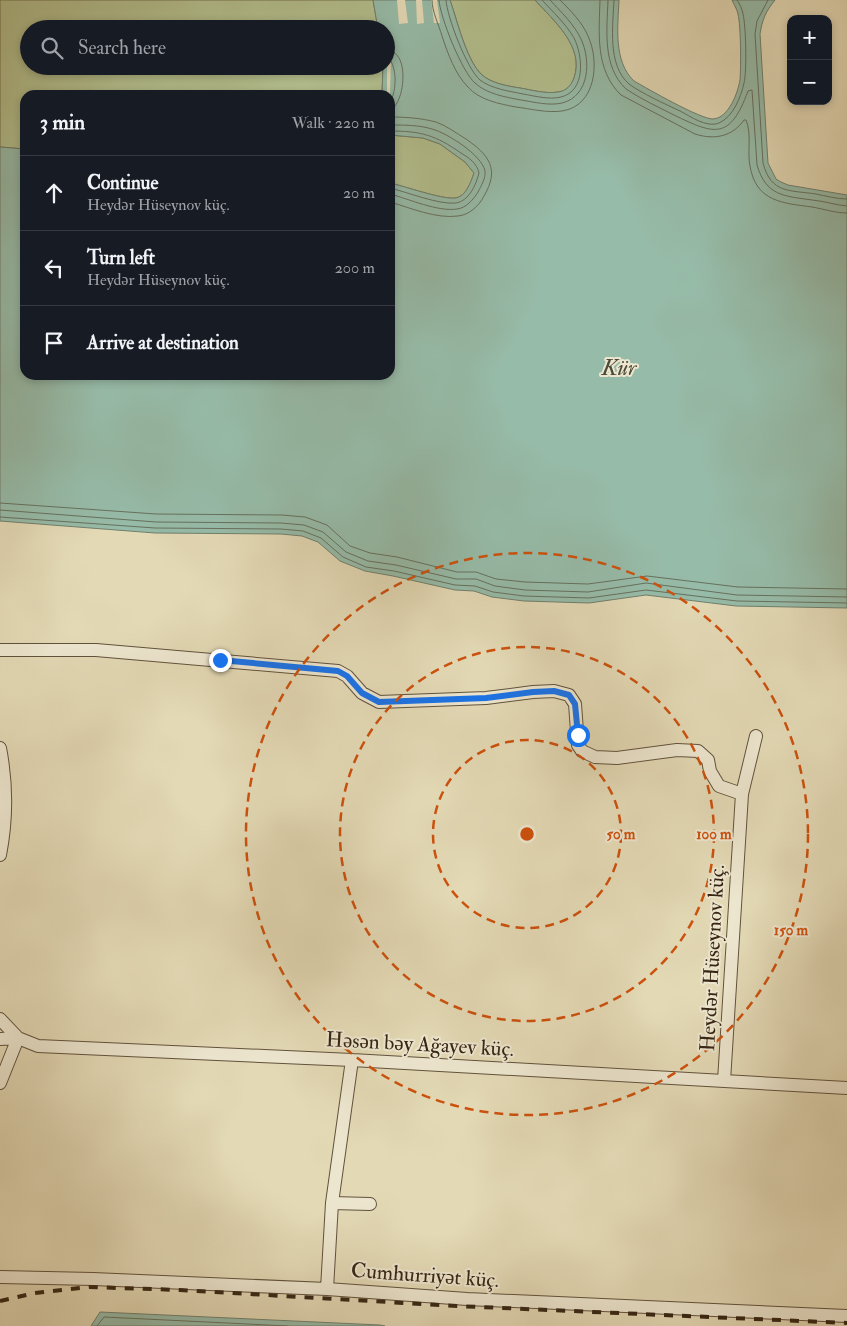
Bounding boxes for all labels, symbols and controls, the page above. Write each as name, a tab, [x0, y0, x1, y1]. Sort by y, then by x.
map controls	[787, 15, 832, 105]
button: +	[787, 15, 832, 60]
search box	[20, 20, 395, 75]
icon: search	[38, 34, 66, 62]
text: Search here	[78, 36, 166, 60]
button: −	[787, 60, 832, 105]
text: 3 min	[40, 109, 85, 136]
text: Walk · 220 m	[292, 113, 375, 133]
text: Continue	[87, 171, 158, 195]
icon: ahead	[40, 179, 68, 207]
text: 20 m	[343, 183, 375, 203]
text: Heydər Hüseynov küç.	[87, 195, 230, 215]
text: Turn left	[87, 246, 155, 270]
icon: left	[40, 254, 68, 282]
text: 200 m	[335, 258, 375, 278]
text: Heydər Hüseynov küç.	[87, 270, 230, 290]
icon: arrive	[40, 329, 68, 357]
text: Arrive at destination	[87, 331, 239, 355]
water label: Kür	[601, 354, 638, 382]
route end	[209, 649, 232, 672]
route start	[567, 724, 590, 747]
centre of rings	[518, 825, 536, 843]
text: 50 m	[607, 825, 636, 844]
text: 100 m	[696, 825, 732, 844]
street label: Heydər Hüseynov küç.	[694, 864, 731, 1052]
text: 150 m	[774, 921, 808, 940]
street label: Həsən bəy Ağayev küç.	[325, 1026, 515, 1063]
street label: Cumhurriyət küç.	[350, 1257, 500, 1294]

